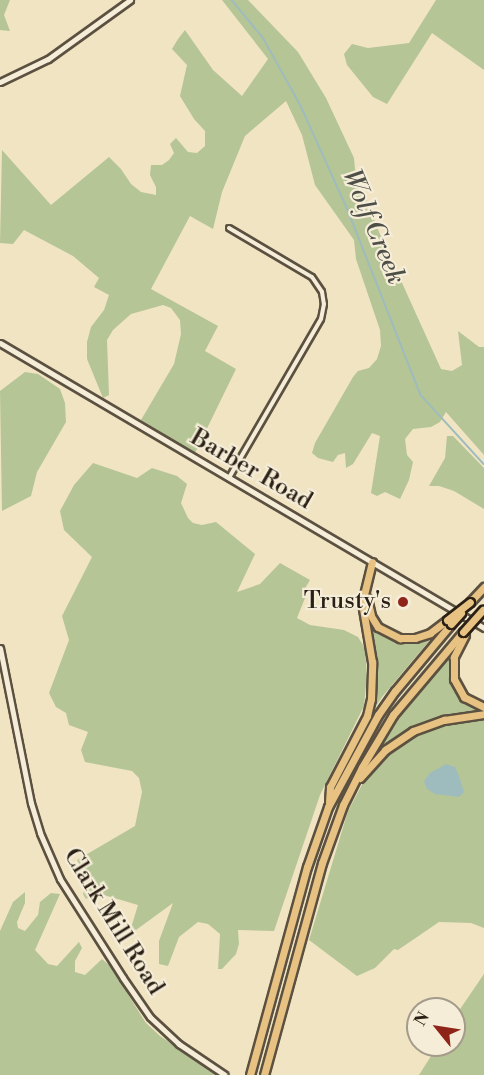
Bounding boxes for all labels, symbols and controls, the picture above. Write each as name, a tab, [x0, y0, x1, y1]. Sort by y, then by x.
water label: Wolf Creek	[335, 165, 411, 289]
street label: Barber Road	[185, 424, 317, 516]
place label: Trusty's	[304, 588, 391, 616]
marker: Trusty's	[396, 595, 410, 609]
street label: Clark Mill Road	[56, 843, 170, 1001]
north arrow	[406, 997, 466, 1057]
text: N	[410, 1009, 434, 1029]

